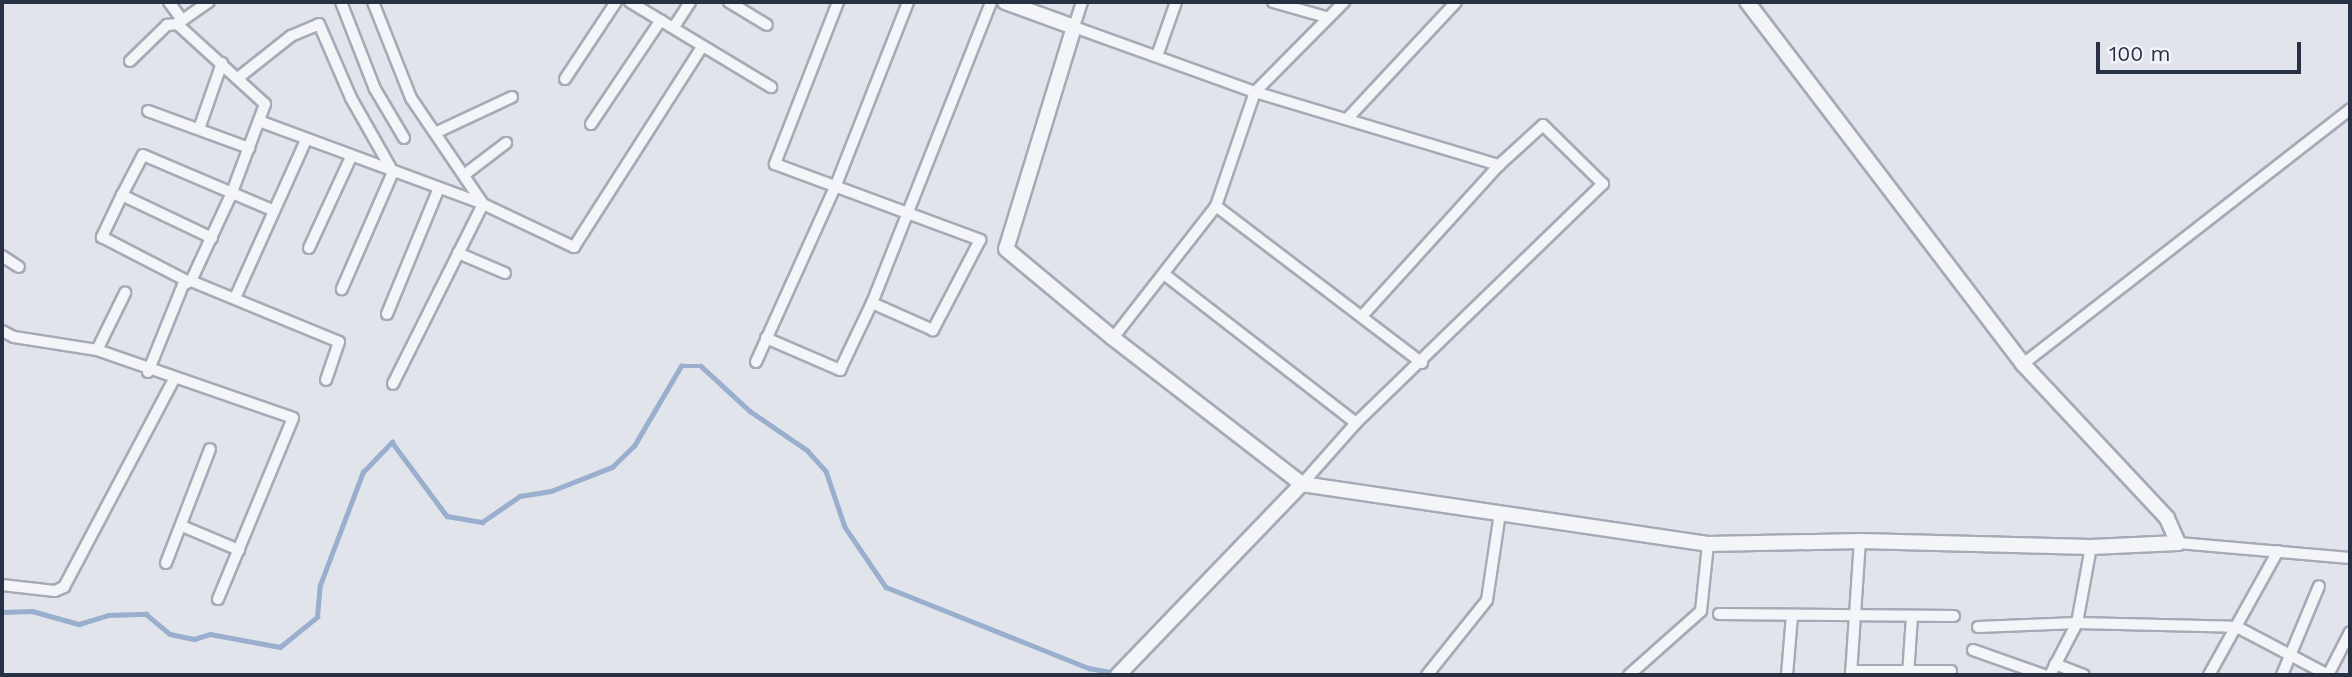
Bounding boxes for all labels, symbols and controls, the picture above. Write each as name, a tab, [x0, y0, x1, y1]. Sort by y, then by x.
scale bar	[2100, 28, 2305, 72]
text: 100 m	[2109, 41, 2171, 66]

